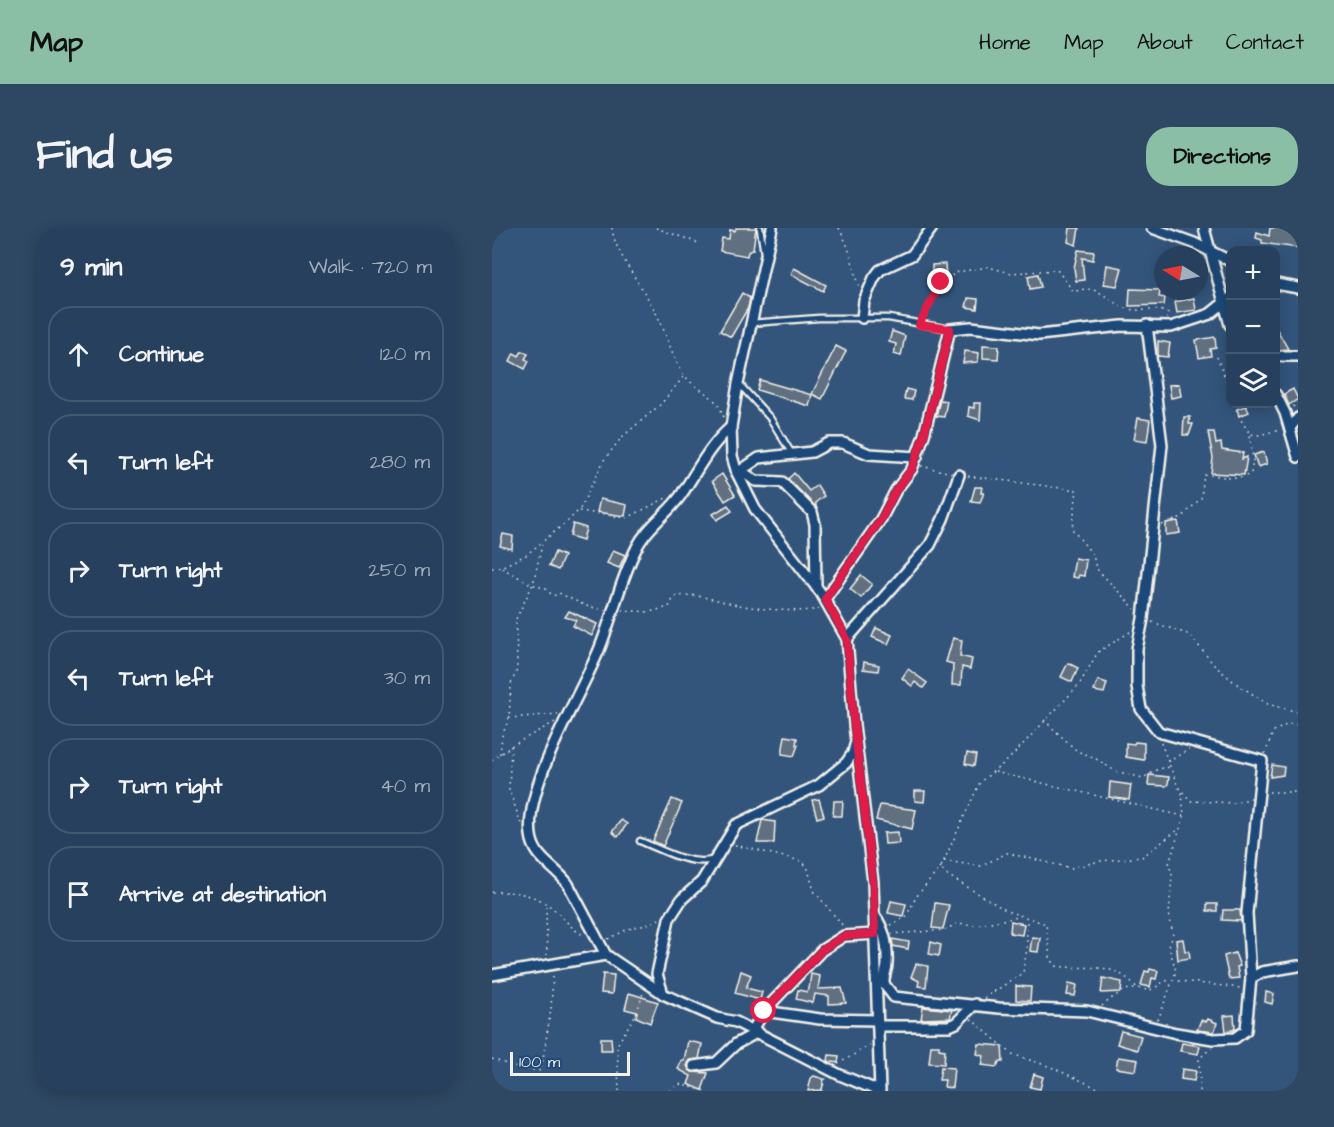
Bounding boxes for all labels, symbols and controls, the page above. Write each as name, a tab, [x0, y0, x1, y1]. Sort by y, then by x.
text: Map	[30, 23, 83, 62]
text: Home	[979, 28, 1031, 57]
text: Map	[1064, 28, 1104, 57]
text: About	[1137, 28, 1193, 57]
text: Contact	[1226, 28, 1304, 57]
text: Find us	[36, 127, 173, 185]
button: Directions	[1146, 127, 1298, 186]
north arrow	[1154, 246, 1208, 300]
map controls	[1226, 246, 1280, 408]
button: +	[1226, 246, 1280, 300]
text: 9 min	[60, 249, 122, 285]
text: Walk · 720 m	[309, 253, 432, 281]
route end	[927, 268, 953, 294]
button: −	[1226, 300, 1280, 354]
icon: ahead	[62, 338, 95, 371]
text: Continue	[119, 339, 204, 370]
text: 120 m	[380, 340, 430, 368]
button: layers	[1226, 354, 1280, 408]
icon: left	[62, 446, 95, 479]
text: Turn left	[119, 447, 213, 478]
text: 280 m	[369, 448, 430, 476]
icon: right	[62, 554, 95, 587]
text: Turn right	[119, 555, 222, 586]
text: 250 m	[368, 556, 430, 584]
icon: left	[62, 662, 95, 695]
text: Turn left	[119, 663, 213, 694]
text: 30 m	[384, 664, 430, 692]
icon: right	[62, 770, 95, 803]
text: Turn right	[119, 771, 222, 802]
text: 40 m	[380, 772, 430, 800]
icon: arrive	[62, 878, 95, 911]
text: Arrive at destination	[119, 879, 326, 910]
route start	[750, 997, 776, 1023]
scale bar	[510, 1049, 630, 1076]
text: 100 m	[519, 1051, 560, 1073]

